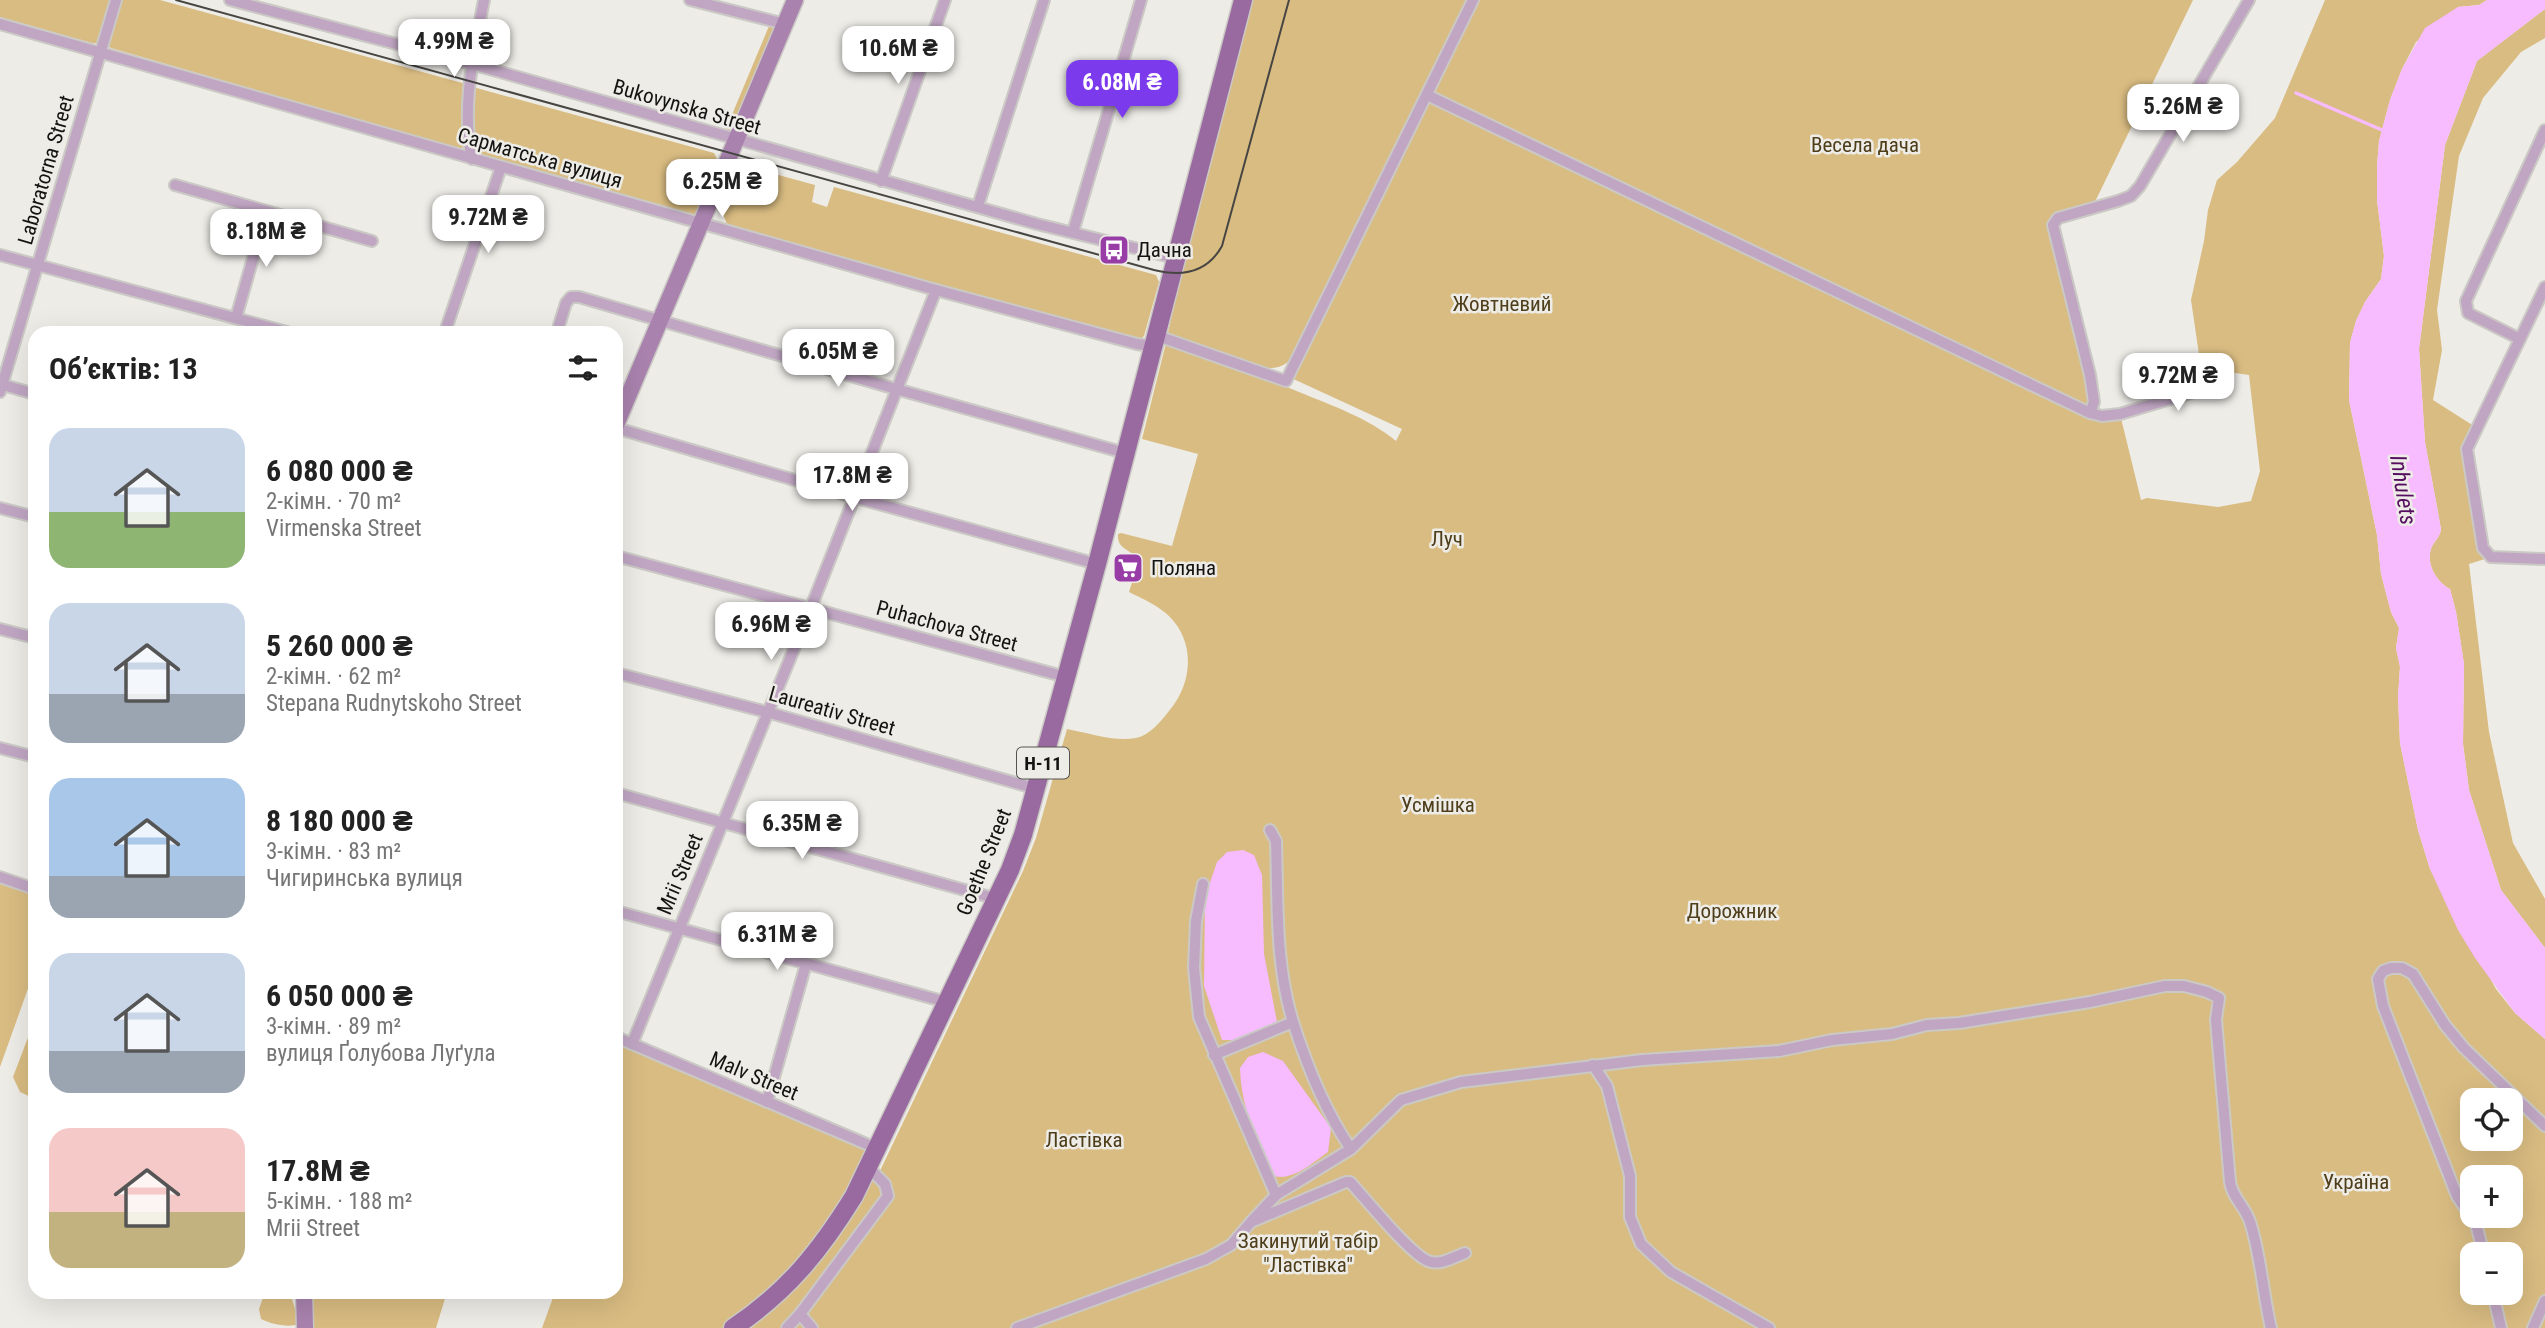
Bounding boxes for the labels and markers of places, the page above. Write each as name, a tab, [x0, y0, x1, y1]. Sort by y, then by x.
pin: 4.99M ₴	[389, 20, 519, 79]
pin: 10.6M ₴	[833, 27, 963, 86]
pin: 6.08M ₴	[1057, 60, 1187, 120]
pin: 5.26M ₴	[2118, 85, 2248, 144]
pin: 6.25M ₴	[657, 160, 787, 219]
pin: 9.72M ₴	[423, 196, 553, 255]
pin: 8.18M ₴	[201, 210, 331, 269]
bus stop icon: Дачна	[1097, 233, 1131, 267]
place label: Дачна	[1137, 238, 1192, 262]
pin: 6.05M ₴	[773, 330, 903, 389]
pin: 9.72M ₴	[2113, 354, 2243, 413]
pin: 17.8M ₴	[787, 454, 917, 513]
supermarket icon: Поляна	[1111, 551, 1145, 585]
place label: Поляна	[1151, 556, 1216, 580]
pin: 6.96M ₴	[706, 602, 836, 662]
pin: 6.35M ₴	[737, 802, 867, 861]
pin: 6.31M ₴	[712, 912, 842, 972]

